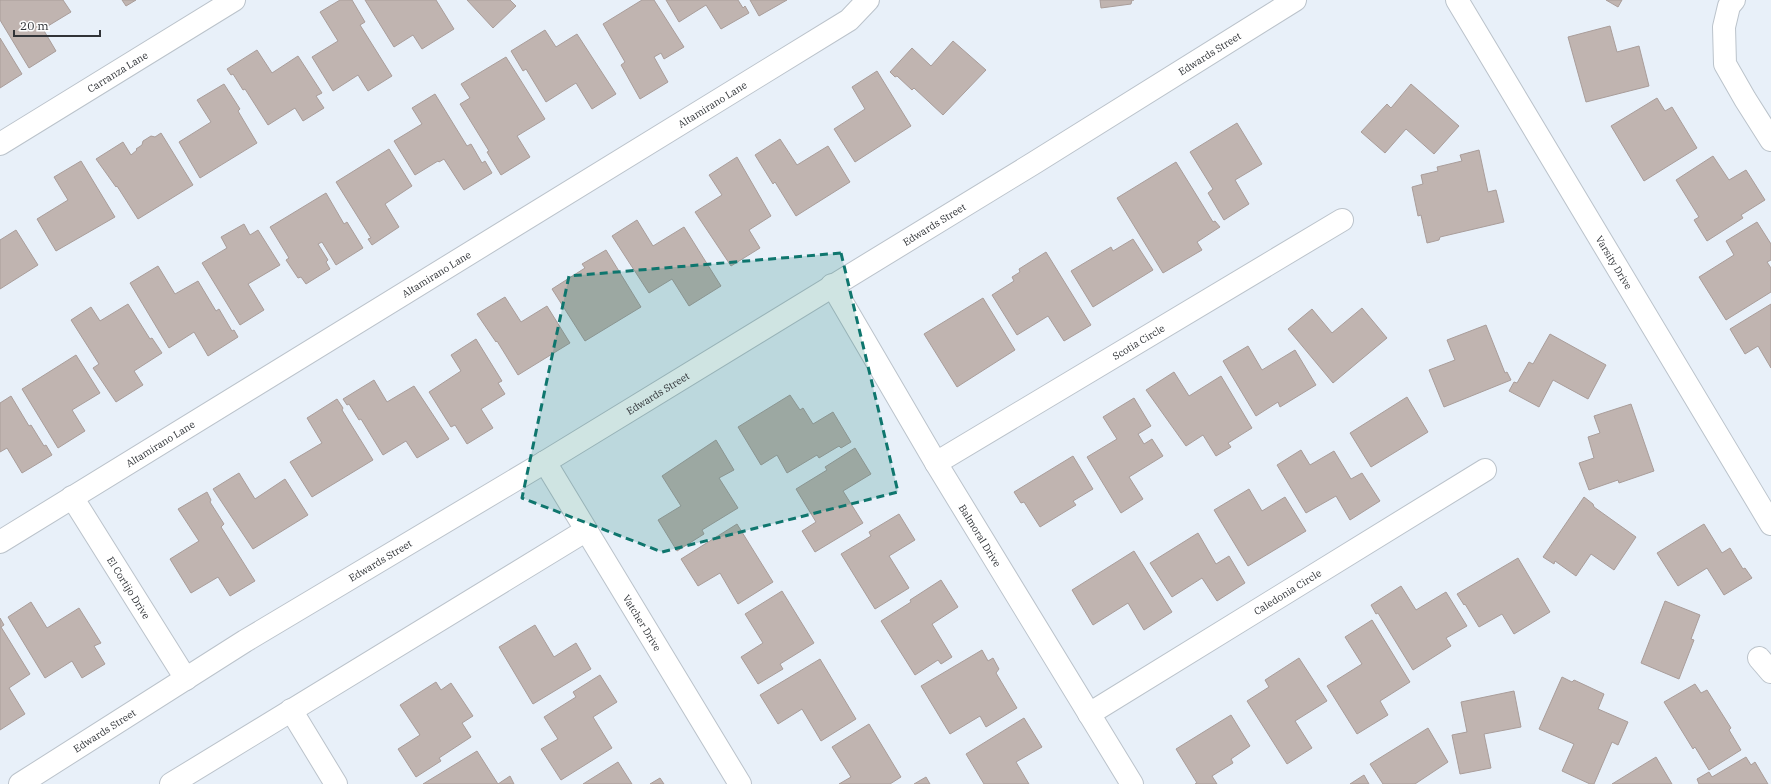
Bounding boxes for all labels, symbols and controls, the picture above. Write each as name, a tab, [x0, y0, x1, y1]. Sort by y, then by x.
scale bar	[14, 12, 100, 38]
text: 20 m	[20, 18, 49, 33]
street label: Edwards Street	[1176, 29, 1244, 78]
street label: Carranza Lane	[85, 49, 150, 96]
street label: Altamirano Lane	[675, 78, 749, 131]
street label: Edwards Street	[900, 200, 969, 249]
street label: Varsity Drive	[1593, 233, 1635, 292]
street label: Altamirano Lane	[399, 248, 473, 300]
street label: Scotia Circle	[1110, 322, 1167, 363]
street label: Edwards Street	[624, 369, 692, 418]
street label: Altamirano Lane	[123, 418, 197, 470]
street label: Balmoral Drive	[956, 502, 1004, 569]
street label: Edwards Street	[346, 537, 415, 585]
street label: El Cortijo Drive	[104, 554, 153, 622]
street label: Caledonia Circle	[1251, 566, 1324, 618]
street label: Vatcher Drive	[620, 592, 664, 654]
street label: Edwards Street	[71, 706, 139, 755]

